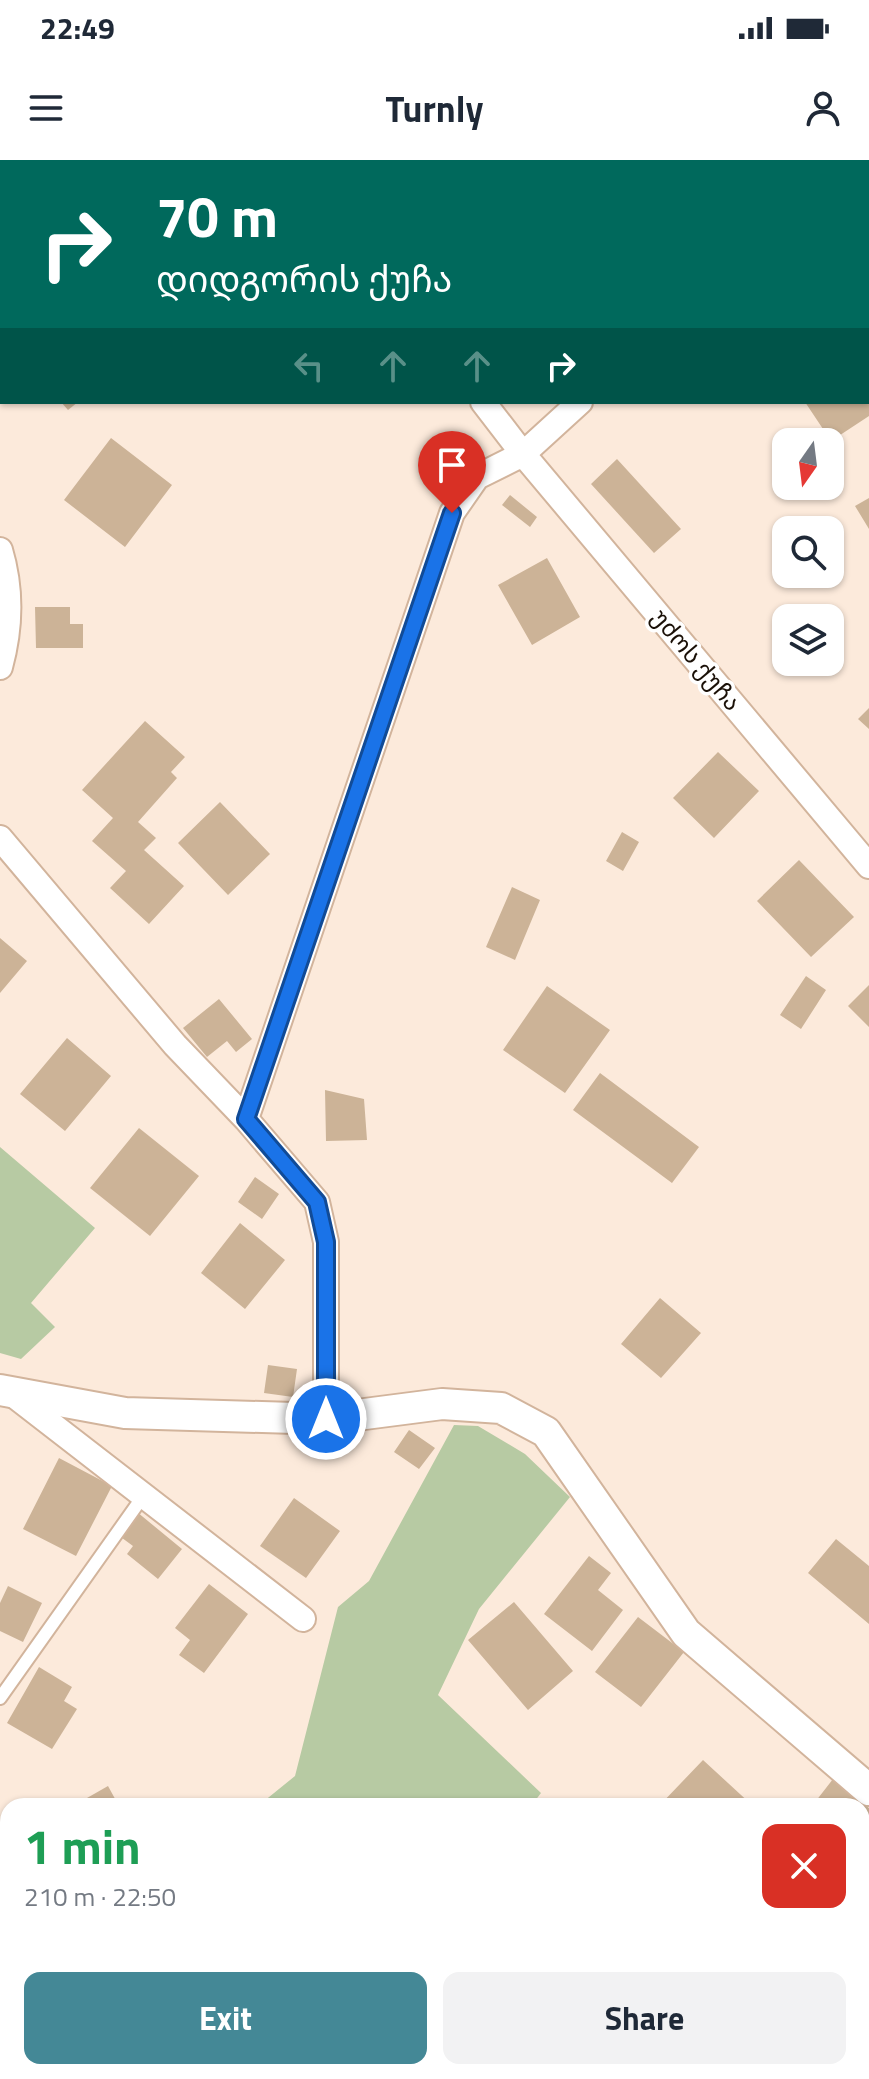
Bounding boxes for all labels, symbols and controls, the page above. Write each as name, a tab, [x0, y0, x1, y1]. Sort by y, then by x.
text: 22:49	[40, 5, 115, 51]
text: Turnly	[386, 81, 483, 136]
icon: menu	[24, 86, 68, 130]
icon: person	[801, 86, 845, 130]
text: 70 m	[156, 174, 278, 259]
icon: right	[24, 192, 128, 296]
text: დიდგორის ქუჩა	[156, 251, 452, 306]
icon: left	[287, 344, 331, 388]
icon: ahead	[371, 344, 415, 388]
icon: ahead	[455, 344, 499, 388]
icon: right	[539, 344, 583, 388]
north arrow	[772, 428, 844, 500]
map controls	[772, 428, 844, 676]
pin	[418, 431, 486, 513]
icon: arrive	[430, 443, 474, 487]
button: search	[772, 516, 844, 588]
street label: უძოს ქუჩა	[643, 600, 750, 718]
button: layers	[772, 604, 844, 676]
position arrow	[284, 1377, 368, 1461]
text: 1 min	[24, 1810, 141, 1883]
button: close	[762, 1824, 846, 1908]
text: 210 m · 22:50	[24, 1877, 176, 1916]
button: Exit	[24, 1972, 427, 2064]
button: Share	[443, 1972, 846, 2064]

